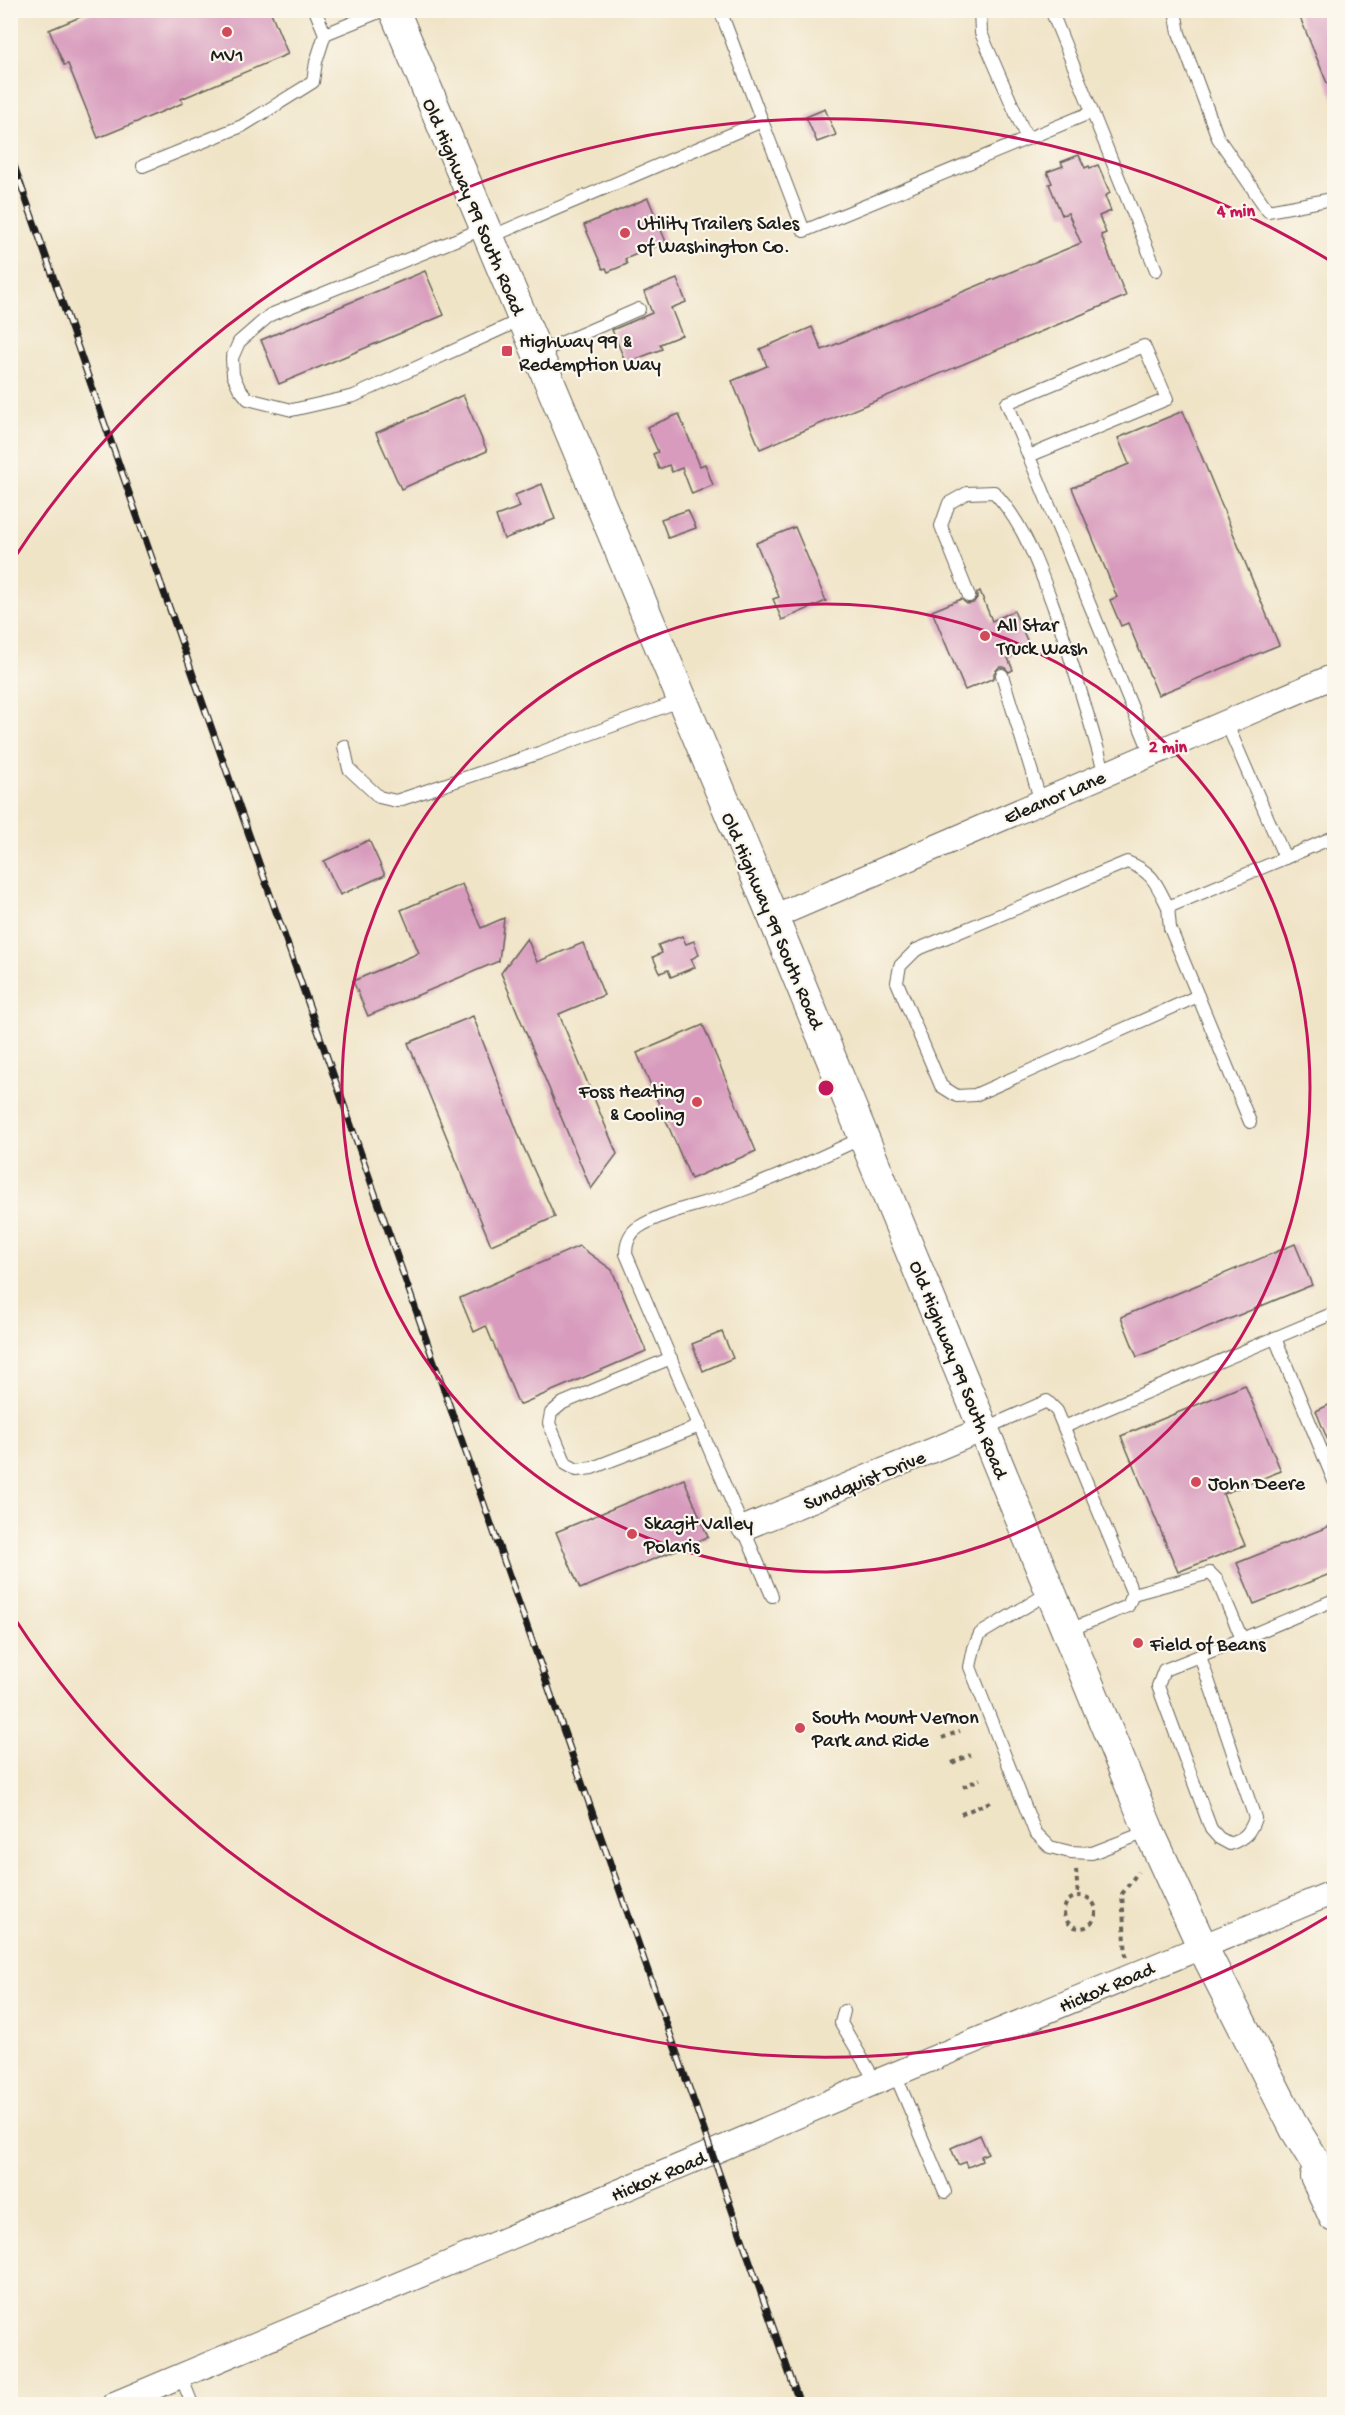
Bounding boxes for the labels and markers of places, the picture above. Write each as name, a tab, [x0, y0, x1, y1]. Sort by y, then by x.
marker: MV1	[220, 25, 234, 39]
place label: MV1	[210, 46, 244, 69]
place label: Utility Trailers Sales of Washington Co.	[637, 214, 800, 260]
marker: Utility Trailers Sales of Washington Co.	[618, 226, 632, 240]
place label: Highway 99 & Redemption Way	[519, 332, 661, 378]
marker: Highway 99 & Redemption Way	[500, 344, 514, 358]
place label: All Star Truck Wash	[996, 616, 1088, 662]
marker: All Star Truck Wash	[978, 629, 992, 643]
centre of rings	[816, 1078, 836, 1098]
place label: Foss Heating & Cooling	[578, 1082, 685, 1128]
marker: Foss Heating & Cooling	[690, 1095, 704, 1109]
place label: John Deere	[1208, 1474, 1306, 1497]
marker: John Deere	[1189, 1475, 1203, 1489]
place label: Skagit Valley Polaris	[643, 1514, 753, 1560]
marker: Skagit Valley Polaris	[625, 1527, 639, 1541]
place label: Field of Beans	[1149, 1635, 1266, 1658]
marker: Field of Beans	[1131, 1636, 1145, 1650]
place label: South Mount Vernon Park and Ride	[811, 1708, 979, 1754]
marker: South Mount Vernon Park and Ride	[793, 1721, 807, 1735]

